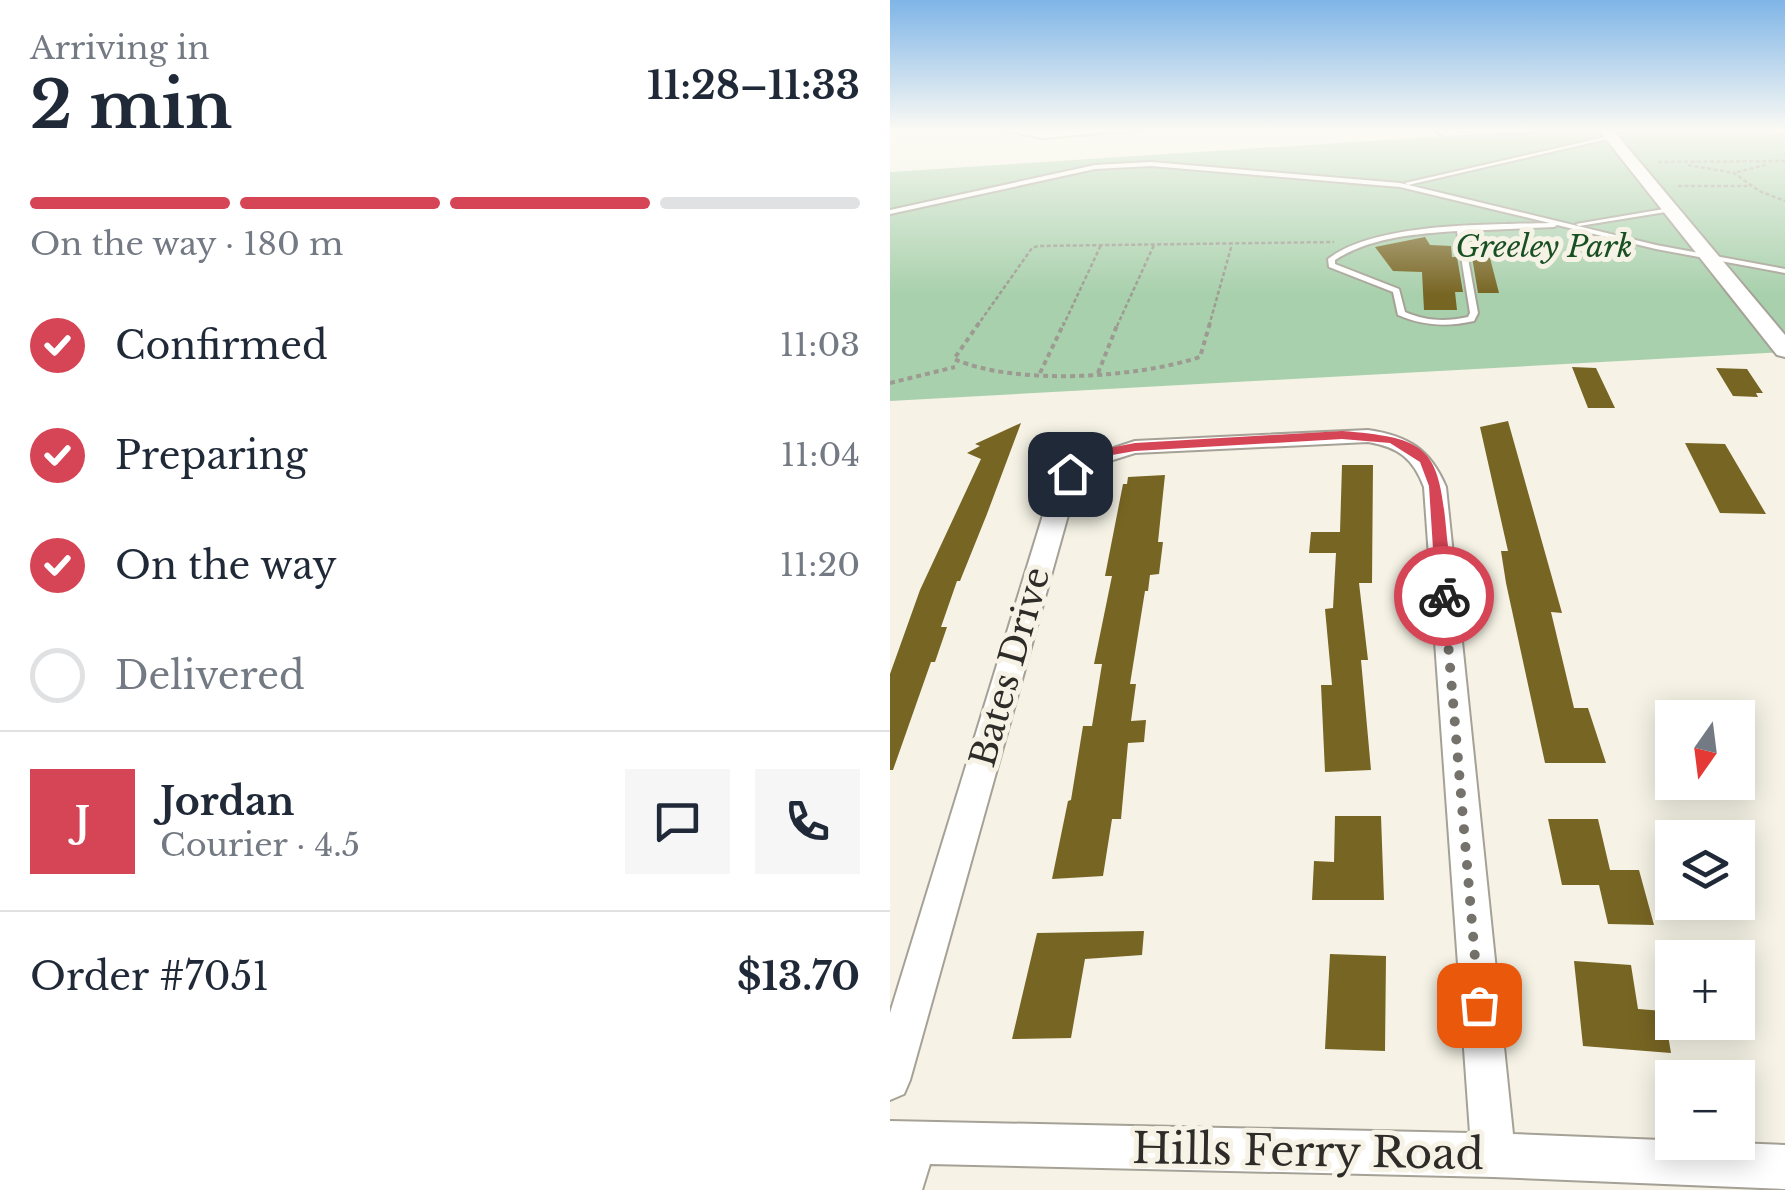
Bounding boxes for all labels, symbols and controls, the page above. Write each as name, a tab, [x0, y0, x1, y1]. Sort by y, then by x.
text: Arriving in	[30, 28, 209, 68]
text: 11:28–11:33	[647, 62, 860, 109]
text: 2 min	[30, 65, 232, 146]
text: On the way · 180 m	[30, 224, 343, 264]
park label: Greeley Park	[1455, 228, 1633, 265]
icon: check	[30, 318, 85, 373]
text: Confirmed	[115, 322, 328, 369]
text: 11:03	[780, 325, 860, 365]
icon: check	[30, 428, 85, 483]
text: Preparing	[115, 432, 307, 479]
pin	[1028, 432, 1113, 517]
text: 11:04	[781, 435, 860, 475]
icon: home	[1043, 447, 1098, 502]
icon: check	[30, 538, 85, 593]
text: On the way	[115, 542, 337, 589]
text: 11:20	[780, 545, 860, 585]
courier	[1394, 546, 1494, 646]
street label: Bates Drive	[961, 562, 1059, 772]
icon: bike	[1417, 569, 1472, 624]
text: Delivered	[115, 652, 305, 699]
north arrow	[1655, 700, 1755, 800]
map controls	[1655, 700, 1755, 1160]
button: chat	[625, 769, 730, 874]
button: phone	[755, 769, 860, 874]
text: Jordan	[160, 778, 294, 825]
text: J	[75, 798, 90, 845]
button: layers	[1655, 820, 1755, 920]
text: Courier · 4.5	[160, 825, 360, 865]
button: +	[1655, 940, 1755, 1040]
text: Order #7051	[30, 953, 269, 1000]
text: $13.70	[737, 953, 860, 1000]
pin	[1437, 963, 1522, 1048]
icon: bag	[1452, 978, 1507, 1033]
button: −	[1655, 1060, 1755, 1160]
street label: Hills Ferry Road	[1132, 1122, 1484, 1180]

